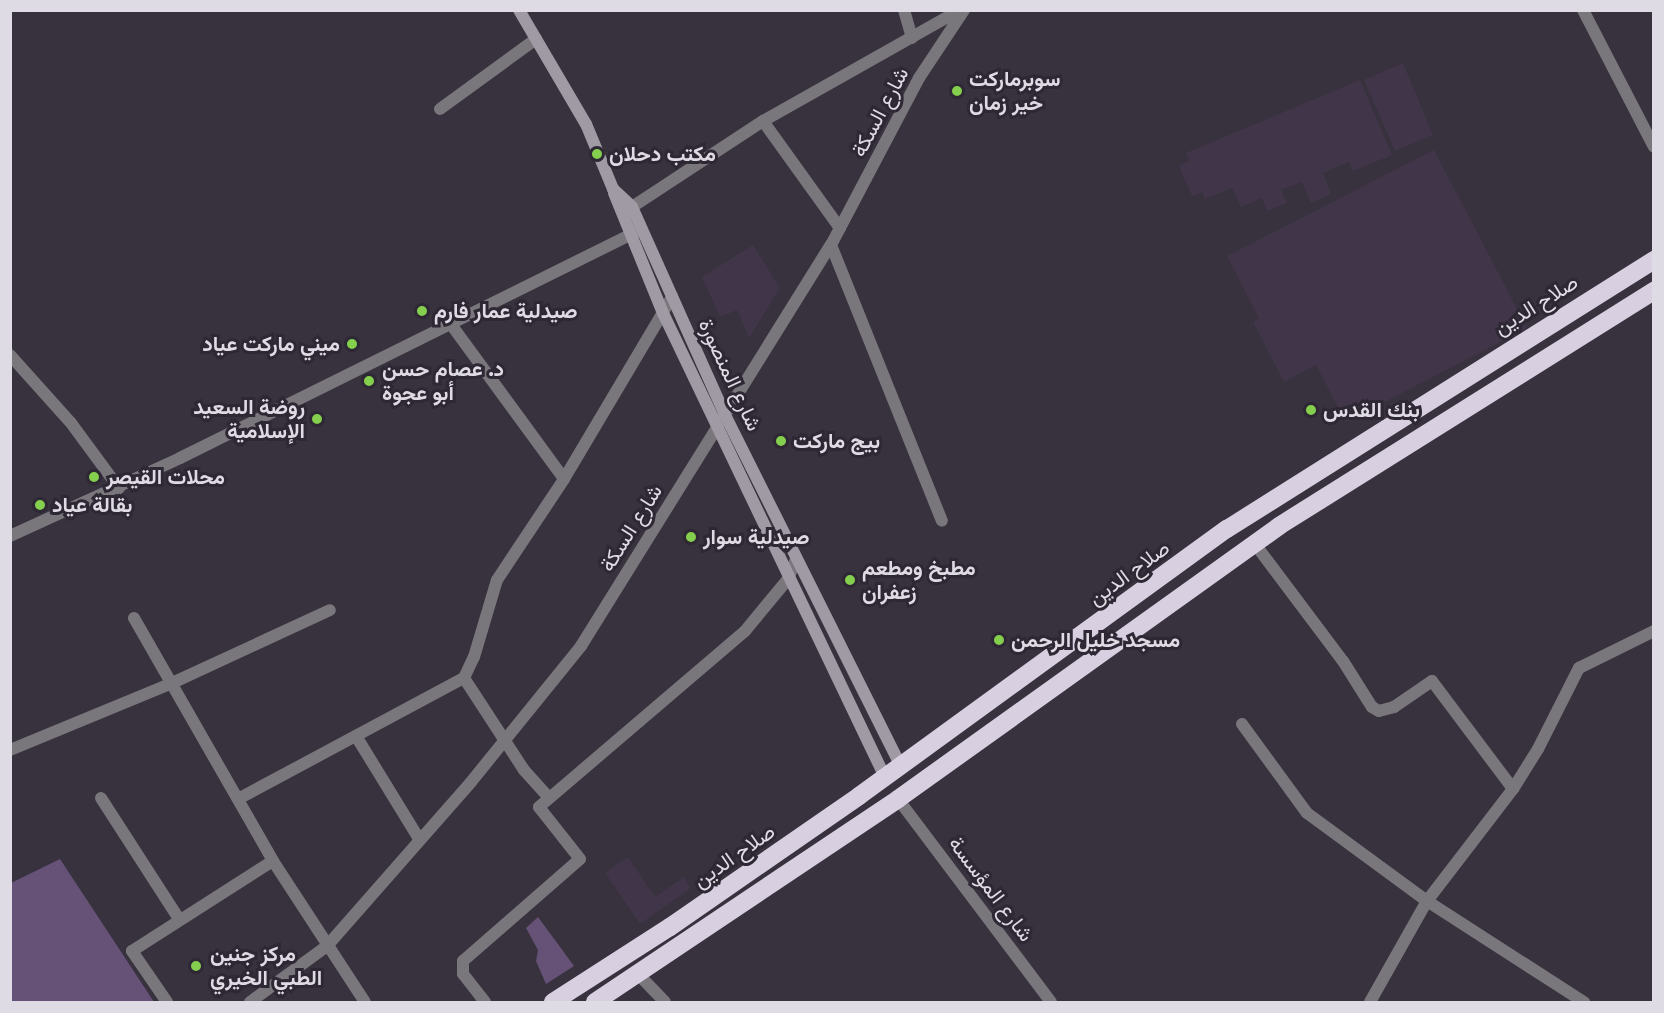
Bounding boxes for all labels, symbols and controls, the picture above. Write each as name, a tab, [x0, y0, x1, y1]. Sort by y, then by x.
street label: شارع السكة	[846, 63, 914, 161]
place label: سوبرماركت خير زمان	[969, 66, 1060, 116]
marker: سوبرماركت خير زمان	[950, 84, 964, 98]
place label: مكتب دحلان	[609, 141, 716, 167]
marker: مكتب دحلان	[590, 147, 604, 161]
street label: صلاح الدين	[1489, 269, 1583, 341]
place label: صيدلية عمار فارم	[434, 298, 578, 324]
marker: صيدلية عمار فارم	[415, 304, 429, 318]
street label: شارع المنصورة	[693, 315, 767, 435]
place label: ميني ماركت عياد	[202, 331, 340, 357]
marker: ميني ماركت عياد	[345, 337, 359, 351]
place label: د. عصام حسن أبو عجوة	[382, 356, 505, 406]
marker: د. عصام حسن أبو عجوة	[360, 372, 378, 390]
place label: روضة السعيد الإسلامية	[193, 394, 305, 444]
place label: بنك القدس	[1323, 397, 1420, 423]
marker: بنك القدس	[1304, 403, 1318, 417]
marker: روضة السعيد الإسلامية	[310, 412, 324, 426]
place label: بيج ماركت	[793, 428, 880, 454]
marker: بيج ماركت	[774, 434, 788, 448]
place label: محلات القيصر	[106, 464, 225, 490]
marker: محلات القيصر	[87, 470, 101, 484]
street label: شارع السكة	[594, 480, 668, 576]
place label: بقالة عياد	[52, 492, 132, 518]
marker: بقالة عياد	[33, 498, 47, 512]
place label: صيدلية سوار	[703, 524, 810, 550]
marker: صيدلية سوار	[684, 530, 698, 544]
street label: صلاح الدين	[1084, 535, 1174, 611]
place label: مطبخ ومطعم زعفران	[862, 555, 976, 605]
marker: مطبخ ومطعم زعفران	[843, 573, 857, 587]
place label: مسجد خليل الرحمن	[1011, 627, 1180, 653]
marker: مسجد خليل الرحمن	[992, 633, 1006, 647]
street label: صلاح الدين	[688, 819, 780, 893]
street label: شارع المؤسسة	[943, 831, 1039, 947]
place label: مركز جنين الطبي الخيري	[210, 941, 322, 991]
marker: مركز جنين الطبي الخيري	[187, 957, 205, 975]

